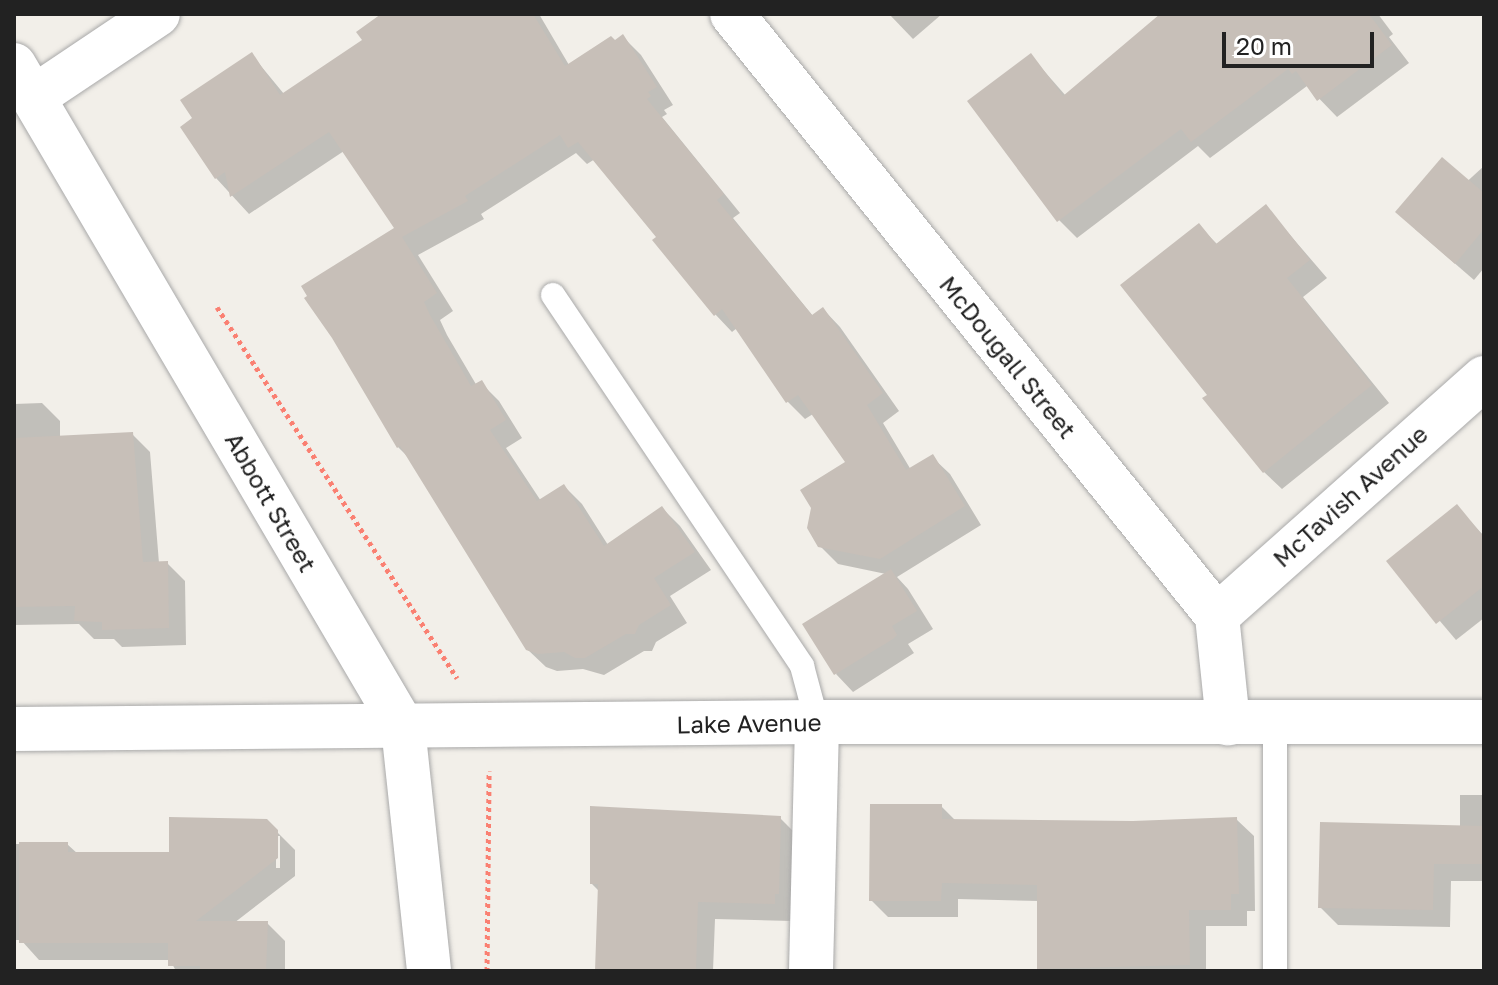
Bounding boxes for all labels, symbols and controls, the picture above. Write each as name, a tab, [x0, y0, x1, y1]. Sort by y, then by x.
scale bar	[1226, 16, 1378, 66]
text: 20 m	[1236, 31, 1292, 60]
street label: McDougall Street	[934, 270, 1082, 444]
street label: McTavish Avenue	[1267, 419, 1433, 573]
street label: Abbott Street	[220, 427, 322, 577]
street label: Lake Avenue	[676, 707, 822, 739]

